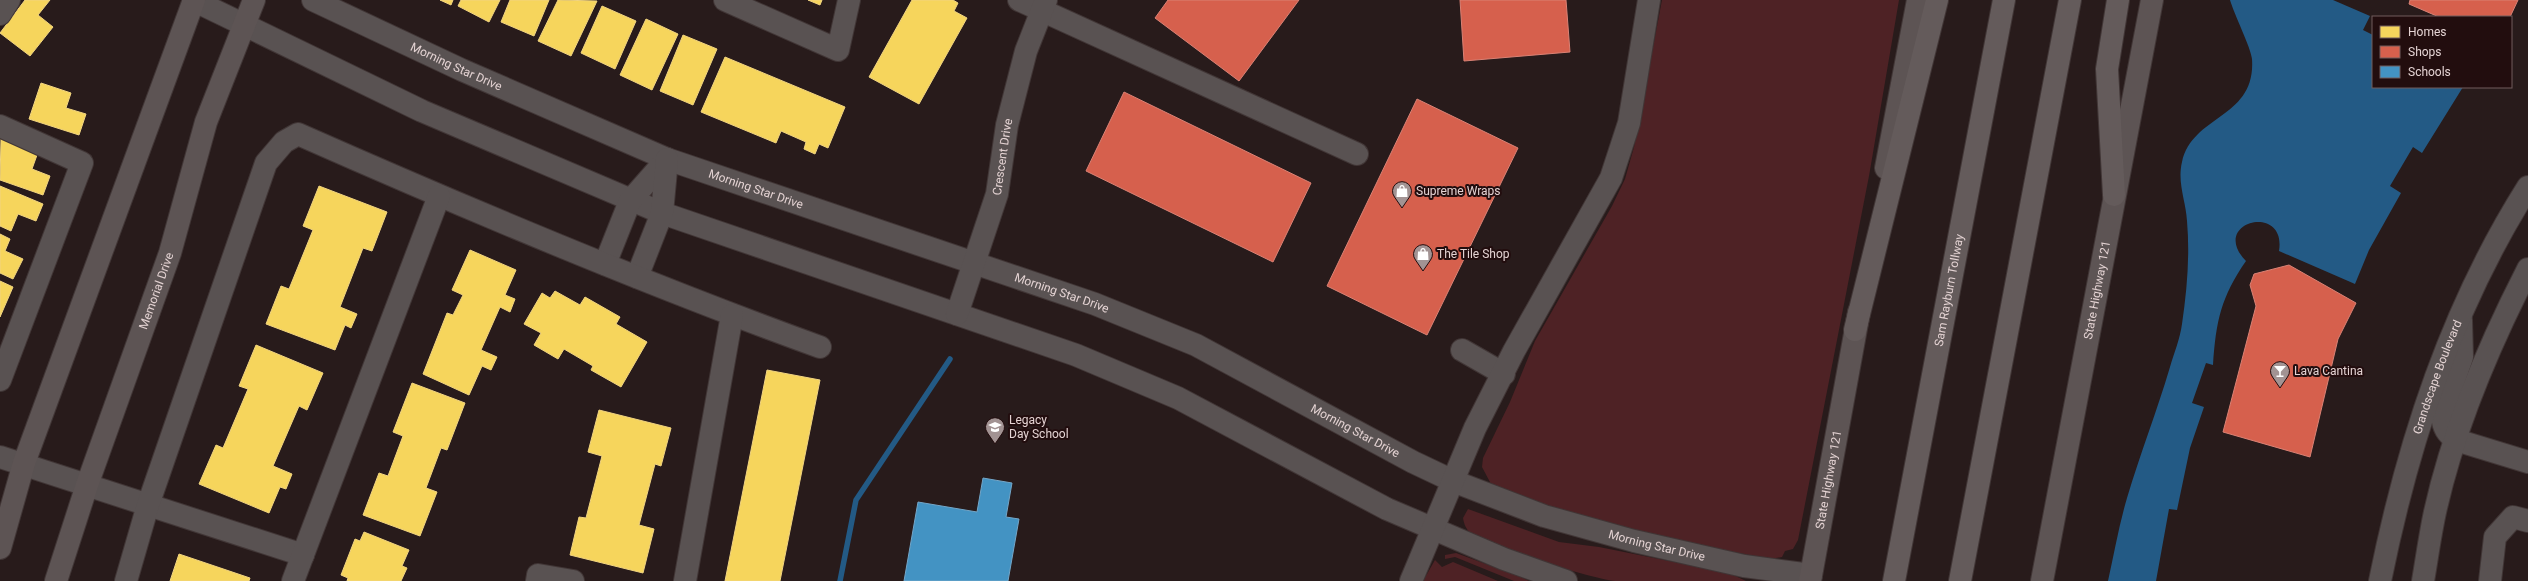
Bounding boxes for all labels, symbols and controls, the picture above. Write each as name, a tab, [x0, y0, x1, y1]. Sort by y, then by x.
legend	[2372, 16, 2512, 88]
text: Homes	[2408, 25, 2446, 39]
street label: Morning Star Drive	[408, 40, 504, 93]
text: Shops	[2408, 45, 2442, 59]
text: Schools	[2408, 65, 2451, 79]
street label: Crescent Drive	[990, 117, 1015, 196]
street label: Morning Star Drive	[707, 167, 805, 212]
shop icon: Supreme Wraps	[1391, 180, 1413, 208]
place label: Supreme Wraps	[1416, 184, 1500, 198]
street label: Sam Rayburn Tollway	[1932, 233, 1967, 347]
street label: State Highway 121	[2081, 240, 2113, 341]
shop icon: The Tile Shop	[1412, 243, 1434, 271]
place label: The Tile Shop	[1437, 247, 1510, 261]
street label: Memorial Drive	[136, 251, 177, 331]
street label: Morning Star Drive	[1013, 270, 1111, 316]
street label: Grandscape Boulevard	[2410, 318, 2465, 436]
bar icon: Lava Cantina	[2269, 360, 2291, 388]
place label: Lava Cantina	[2294, 364, 2363, 378]
street label: Morning Star Drive	[1308, 401, 1402, 461]
place label: Legacy Day School	[1009, 413, 1069, 441]
school or university icon: Legacy Day School	[984, 416, 1006, 444]
street label: State Highway 121	[1813, 429, 1844, 530]
street label: Morning Star Drive	[1607, 527, 1707, 564]

